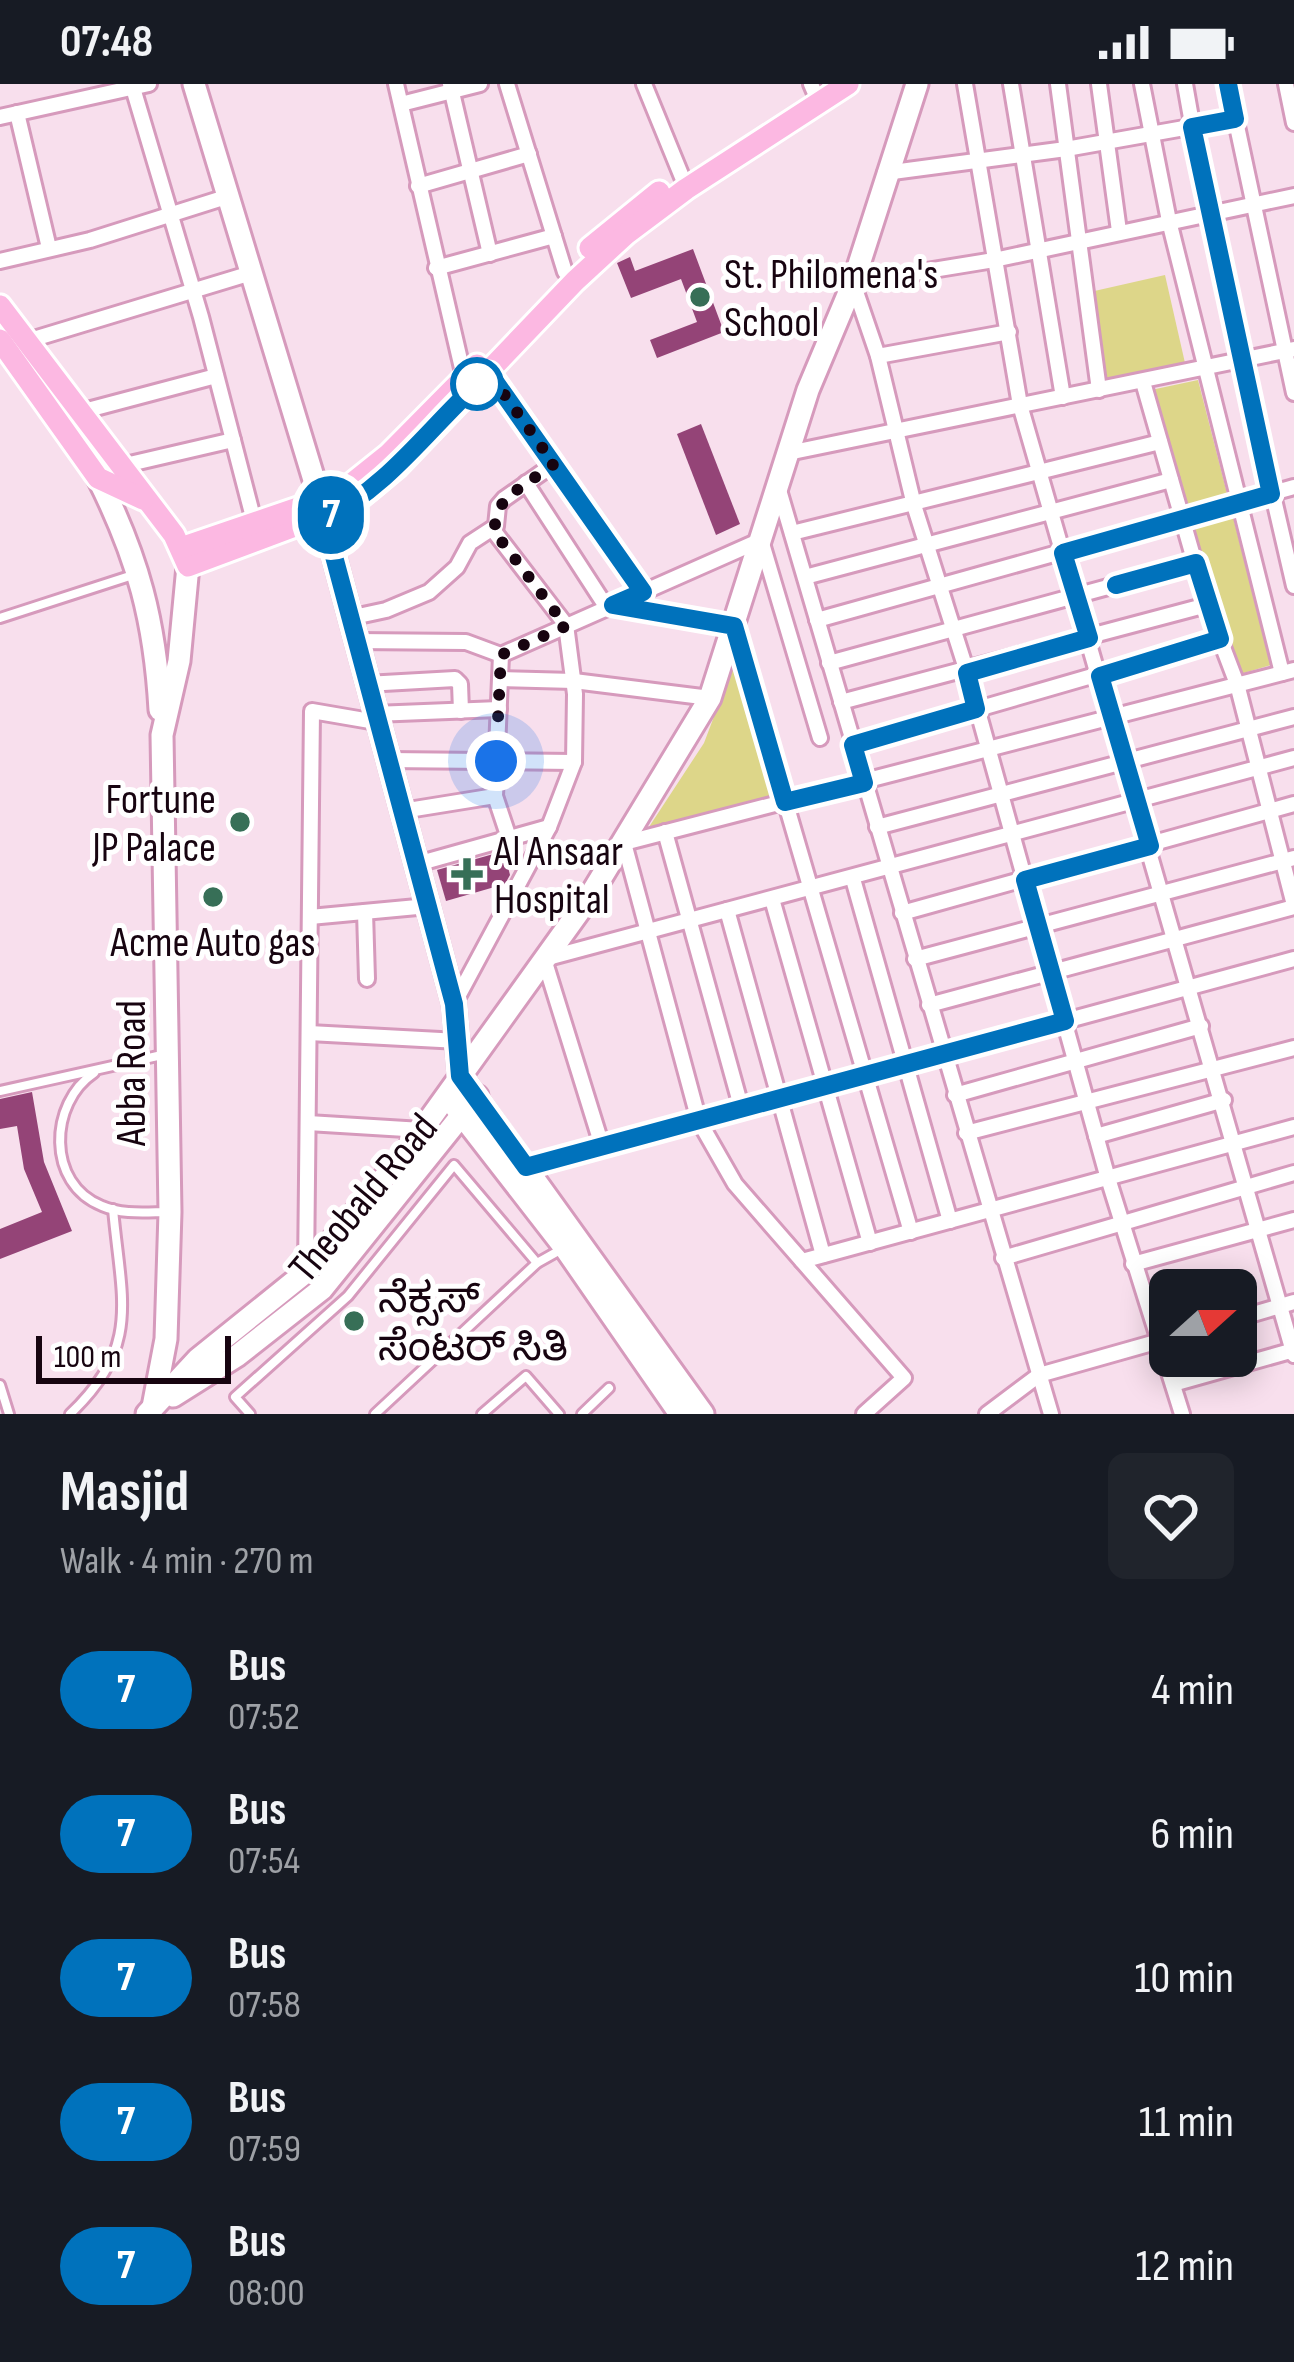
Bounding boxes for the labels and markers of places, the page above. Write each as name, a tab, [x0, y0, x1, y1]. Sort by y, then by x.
place label: St. Philomena's School	[724, 250, 938, 349]
marker: St. Philomena's School	[687, 284, 713, 310]
unlabelled marker	[452, 359, 502, 409]
place label: Fortune JP Palace	[91, 775, 216, 874]
marker: Fortune JP Palace	[227, 809, 253, 835]
place label: Al Ansaar Hospital	[493, 827, 623, 926]
marker: Al Ansaar Hospital	[451, 858, 483, 890]
marker: Acme Auto gas	[200, 884, 226, 910]
place label: Acme Auto gas	[109, 918, 316, 969]
place label: ನೆಕ್ಸಸ್ ಸೆಂಟರ್ ಸಿತಿ	[378, 1274, 568, 1373]
marker: ನೆಕ್ಸಸ್ ಸೆಂಟರ್ ಸಿತಿ	[341, 1308, 367, 1334]

